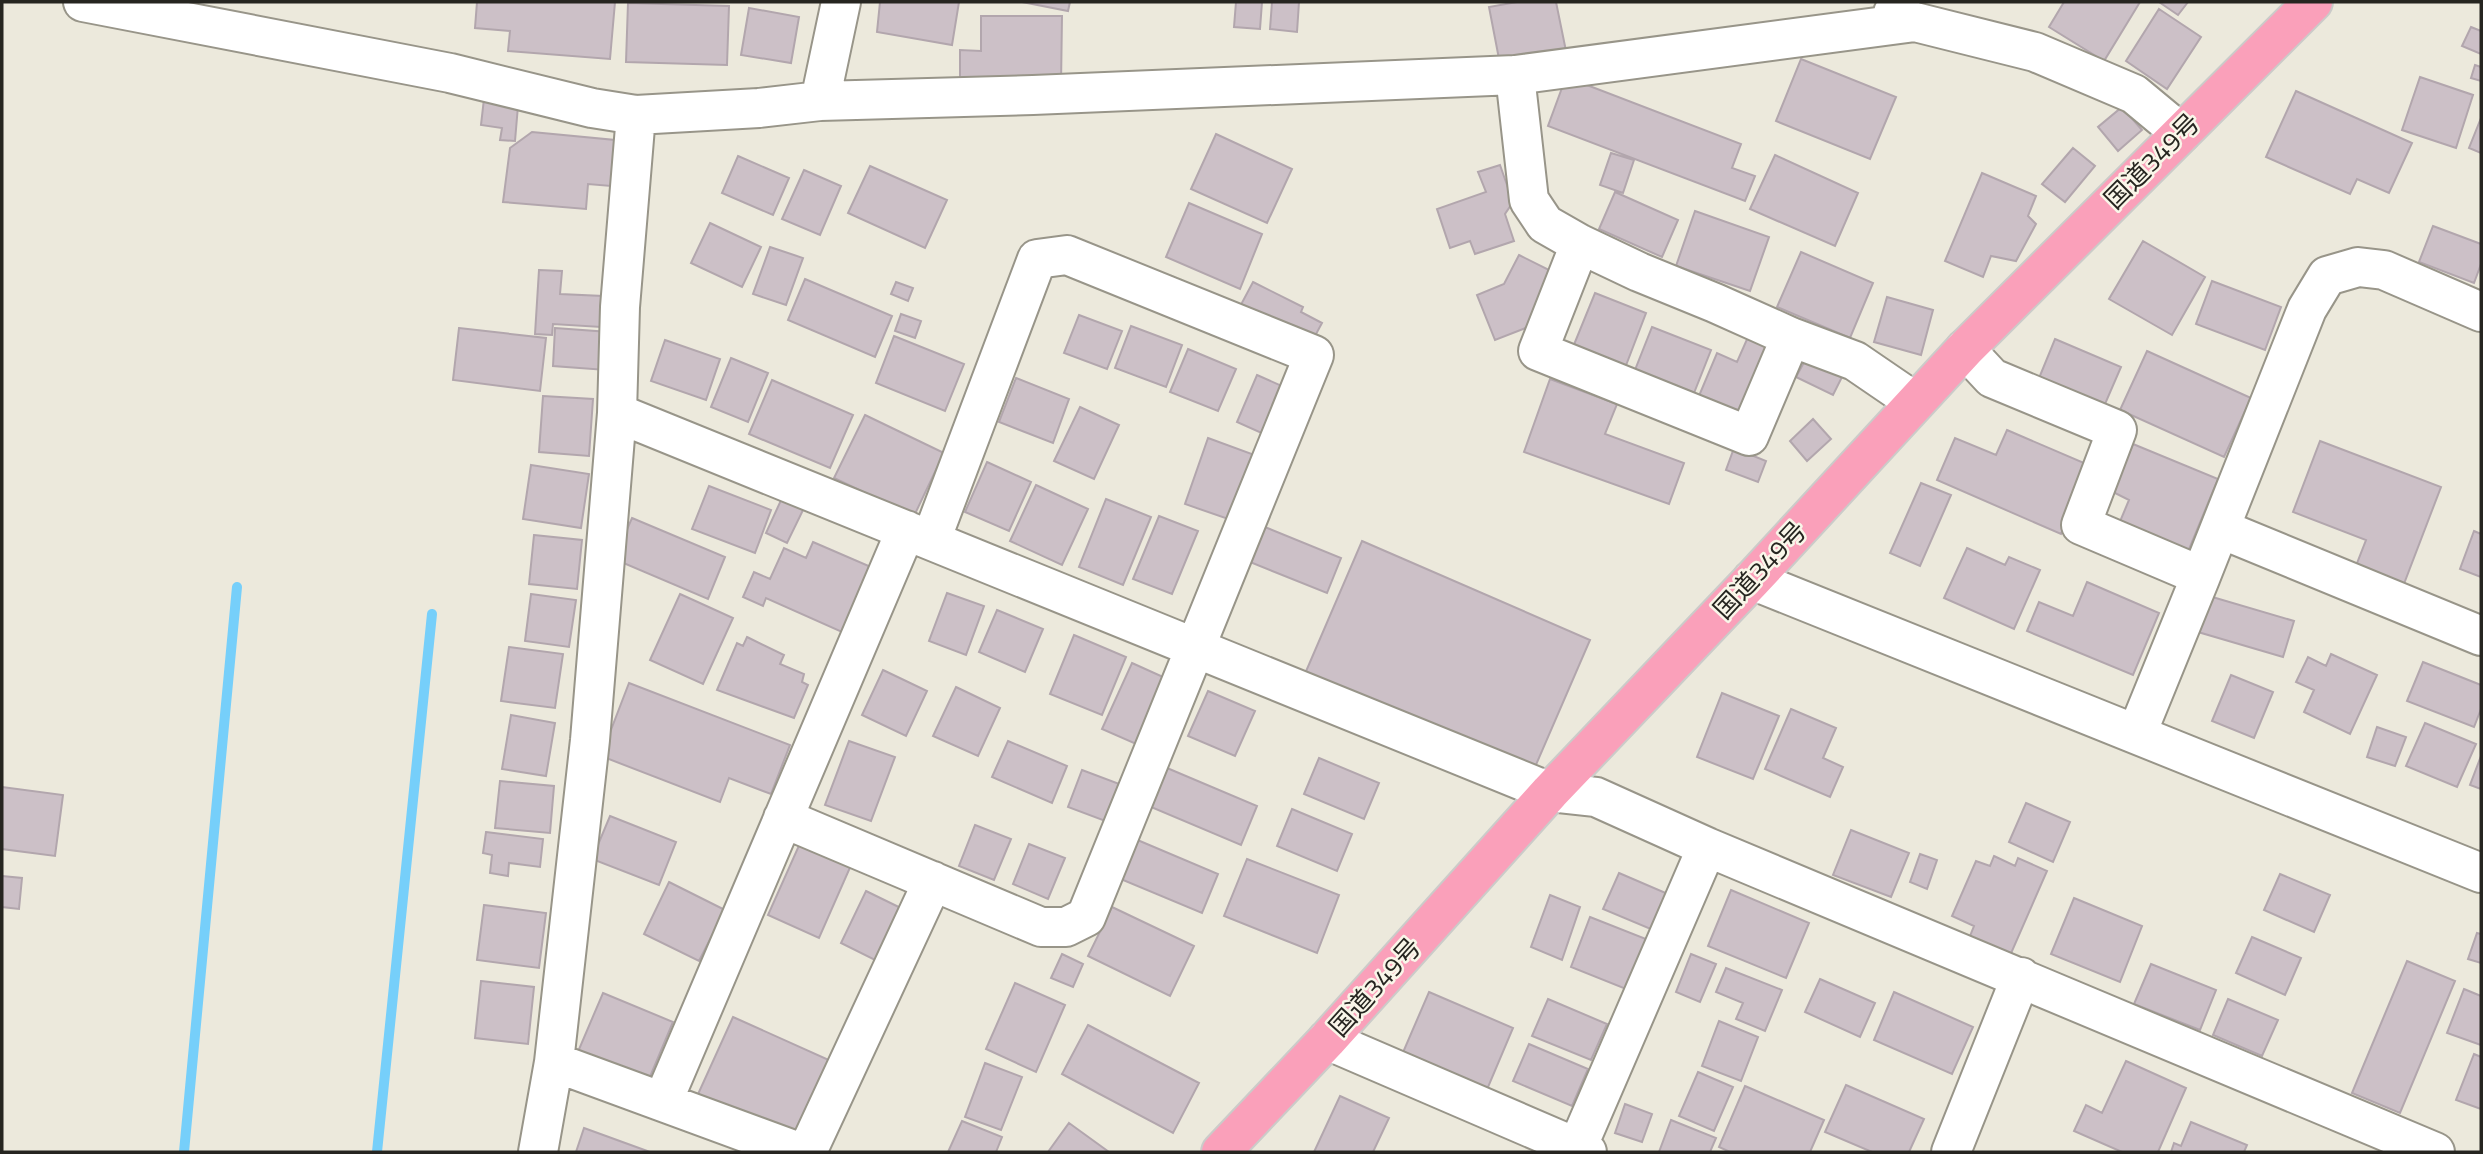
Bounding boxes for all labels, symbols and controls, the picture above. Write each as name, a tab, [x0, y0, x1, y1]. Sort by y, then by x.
street label: 国道349号	[2095, 104, 2208, 217]
street label: 国道349号	[1704, 512, 1815, 627]
street label: 国道349号	[1319, 928, 1430, 1045]

